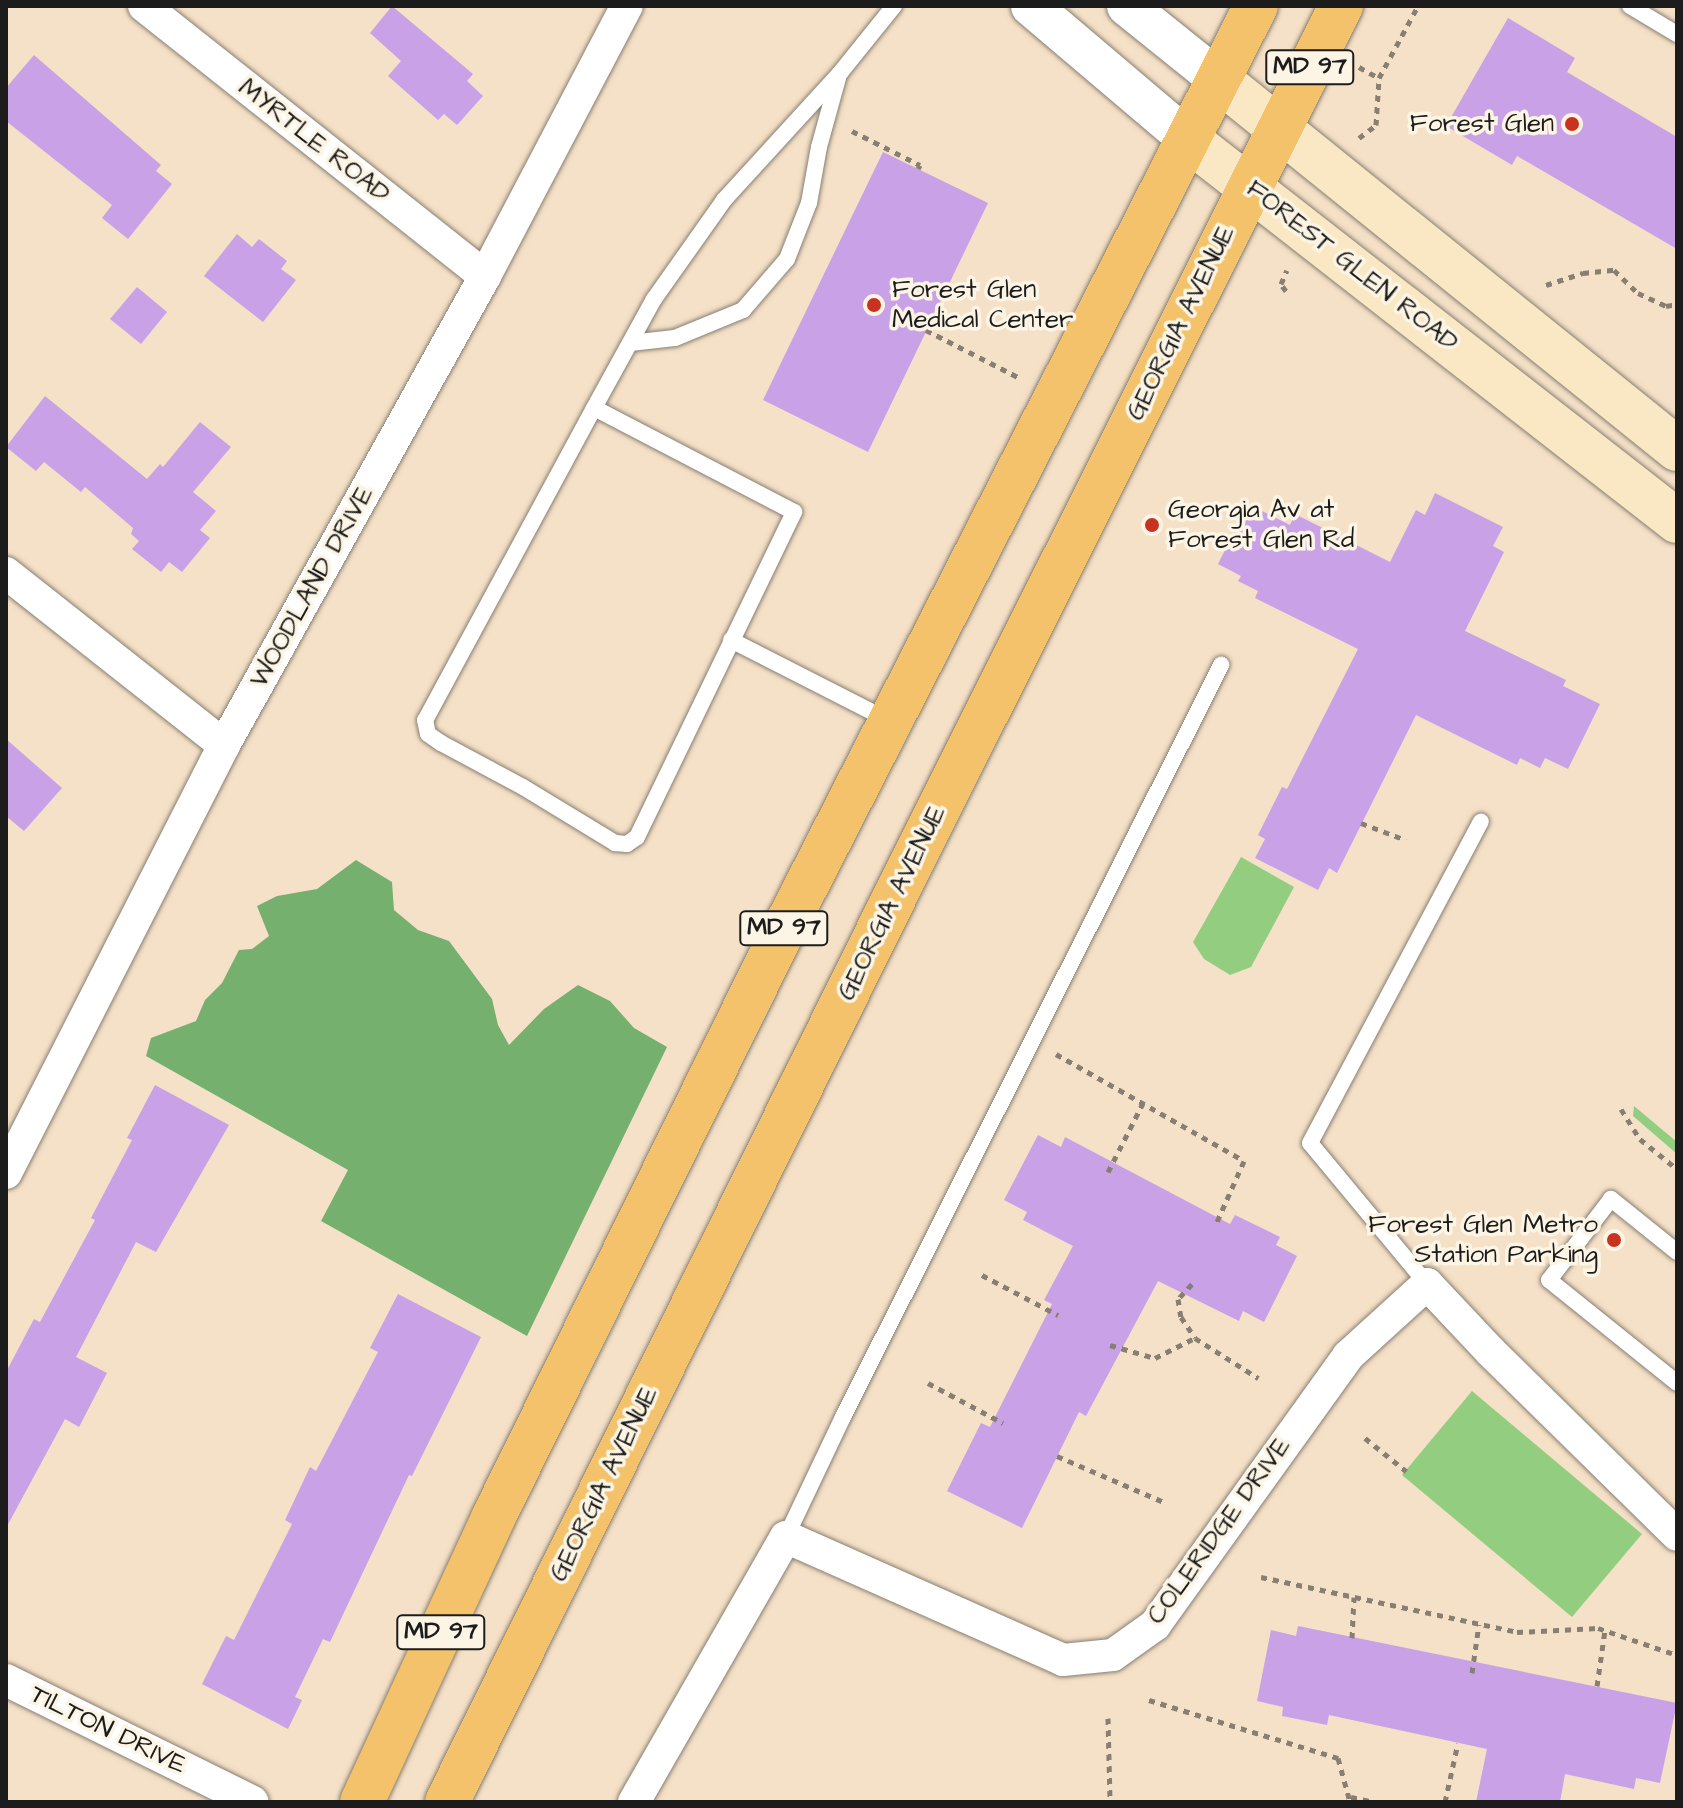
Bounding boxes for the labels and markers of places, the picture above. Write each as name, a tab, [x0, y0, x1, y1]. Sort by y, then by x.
place label: Forest Glen	[1410, 108, 1554, 140]
marker: Forest Glen	[1561, 113, 1583, 135]
place label: Forest Glen Medical Center	[892, 274, 1073, 336]
marker: Forest Glen Medical Center	[863, 294, 885, 316]
place label: Georgia Av at Forest Glen Rd	[1168, 494, 1354, 556]
marker: Georgia Av at Forest Glen Rd	[1143, 516, 1161, 534]
place label: Forest Glen Metro Station Parking	[1368, 1209, 1598, 1270]
marker: Forest Glen Metro Station Parking	[1605, 1231, 1623, 1249]

